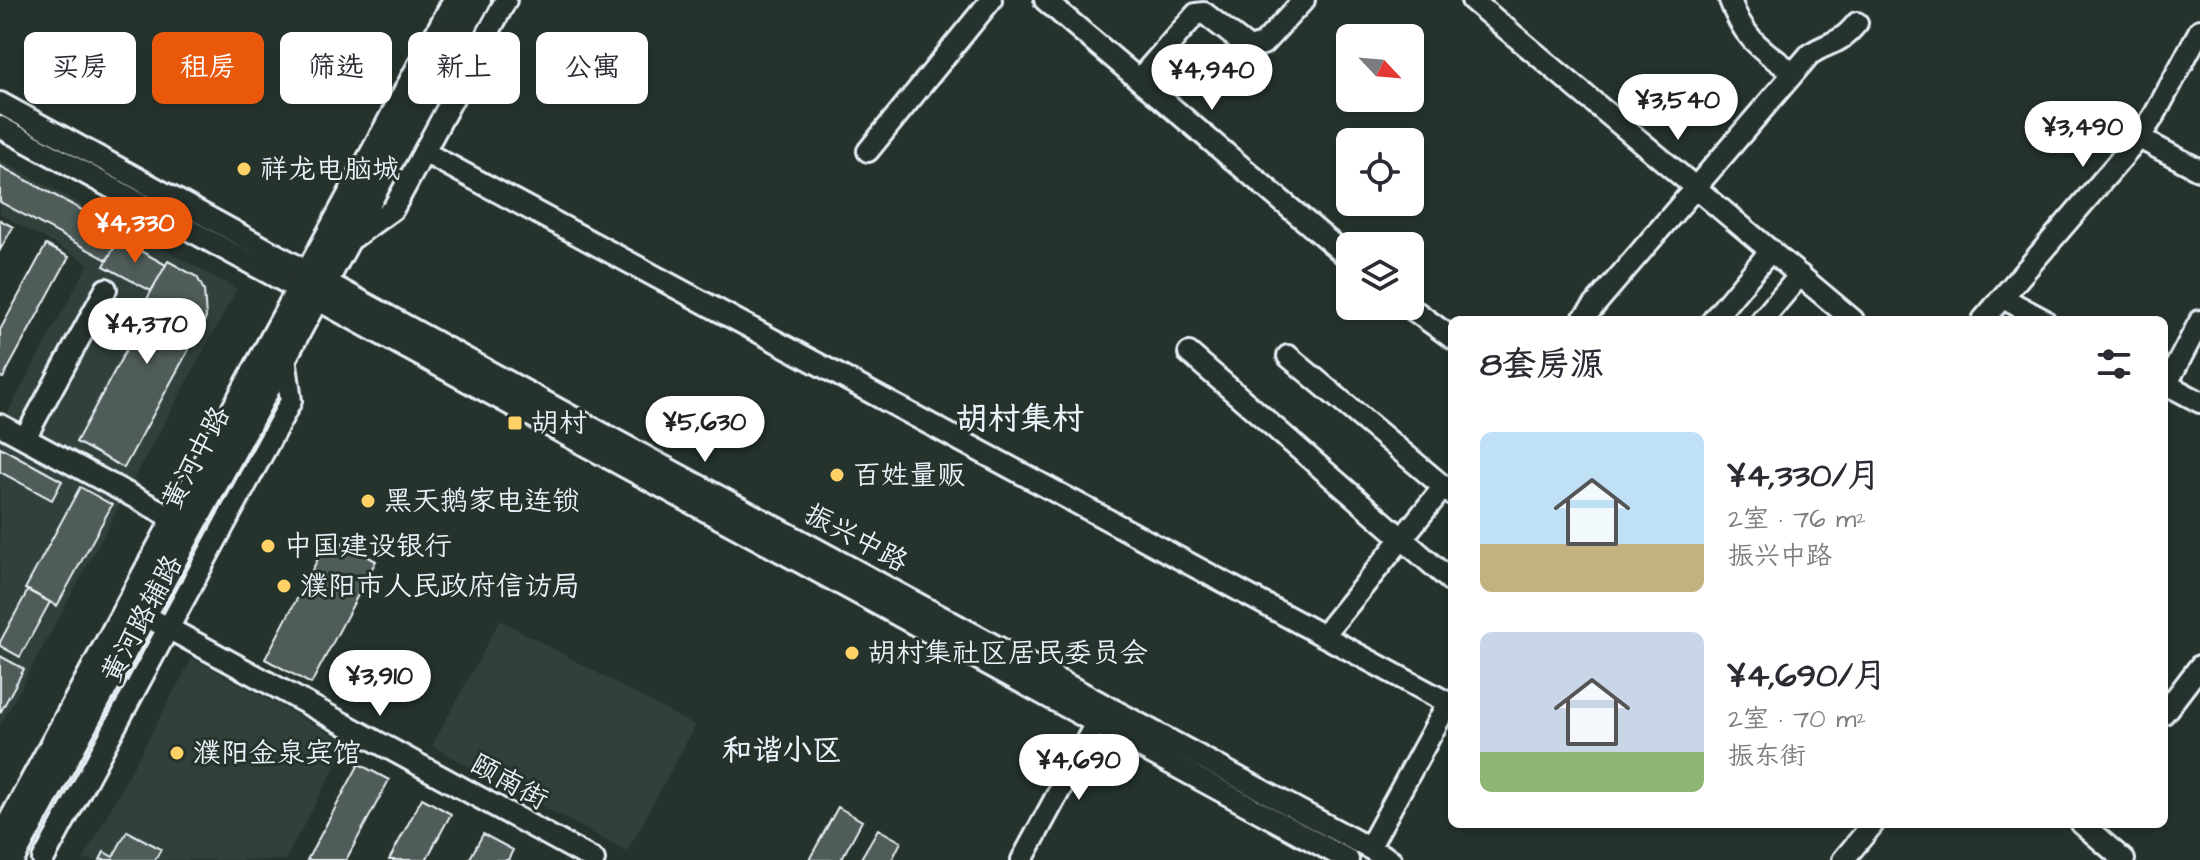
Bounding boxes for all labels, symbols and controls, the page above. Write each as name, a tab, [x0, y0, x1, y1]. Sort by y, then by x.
north arrow	[1336, 24, 1424, 112]
map controls	[1336, 24, 1424, 320]
chip: 买房	[24, 32, 136, 104]
chip: 租房	[152, 32, 264, 104]
chip: 筛选	[280, 32, 392, 104]
chip: 新上	[408, 32, 520, 104]
chip: 公寓	[536, 32, 648, 104]
pin: ¥4,940	[1147, 44, 1277, 112]
text: ¥4,940	[1169, 52, 1255, 88]
pin: ¥3,540	[1613, 74, 1743, 142]
text: ¥3,540	[1636, 82, 1720, 118]
pin: ¥3,490	[2018, 101, 2148, 169]
text: ¥3,490	[2043, 109, 2123, 145]
button: locate	[1336, 128, 1424, 216]
place label: 祥龙电脑城	[260, 150, 400, 189]
marker: 祥龙电脑城	[235, 160, 253, 178]
pin: ¥4,330	[70, 197, 200, 265]
text: ¥4,330	[95, 205, 175, 241]
button: layers	[1336, 232, 1424, 320]
pin: ¥4,370	[82, 298, 212, 366]
text: ¥4,370	[106, 306, 188, 342]
text: 8套房源	[1480, 341, 1604, 389]
icon: filters	[2092, 342, 2136, 386]
pin: ¥5,630	[640, 396, 770, 464]
district label: 胡村集村	[956, 397, 1084, 442]
street label: 黄河中路	[152, 399, 240, 517]
place label: 胡村	[531, 404, 587, 443]
text: ¥5,630	[664, 404, 746, 440]
marker: 胡村	[506, 414, 524, 432]
text: ¥4,330/月	[1728, 452, 1881, 500]
place label: 百姓量贩	[853, 456, 965, 495]
icon: home	[1544, 464, 1640, 560]
marker: 百姓量贩	[828, 466, 846, 484]
place label: 黑天鹅家电连锁	[384, 482, 580, 521]
marker: 黑天鹅家电连锁	[359, 492, 377, 510]
street label: 振兴中路	[797, 494, 915, 582]
text: 2室 · 76 m²	[1728, 501, 1866, 537]
place label: 中国建设银行	[284, 527, 452, 566]
marker: 中国建设银行	[259, 537, 277, 555]
text: 振兴中路	[1728, 538, 1832, 574]
street label: 黄河路辅路	[92, 548, 192, 690]
place label: 濮阳市人民政府信访局	[300, 567, 580, 606]
marker: 濮阳市人民政府信访局	[275, 577, 293, 595]
place label: 胡村集社区居民委员会	[868, 634, 1148, 673]
marker: 胡村集社区居民委员会	[843, 644, 861, 662]
pin: ¥3,910	[315, 650, 445, 718]
text: ¥4,690/月	[1728, 652, 1887, 700]
text: ¥3,910	[347, 658, 413, 694]
icon: home	[1544, 664, 1640, 760]
text: 2室 · 70 m²	[1728, 701, 1866, 737]
district label: 和谐小区	[722, 730, 842, 772]
place label: 濮阳金泉宾馆	[193, 734, 361, 773]
pin: ¥4,690	[1014, 734, 1144, 802]
text: 振东街	[1728, 738, 1806, 774]
text: ¥4,690	[1037, 742, 1121, 778]
marker: 濮阳金泉宾馆	[168, 744, 186, 762]
street label: 颐南街	[463, 745, 555, 819]

